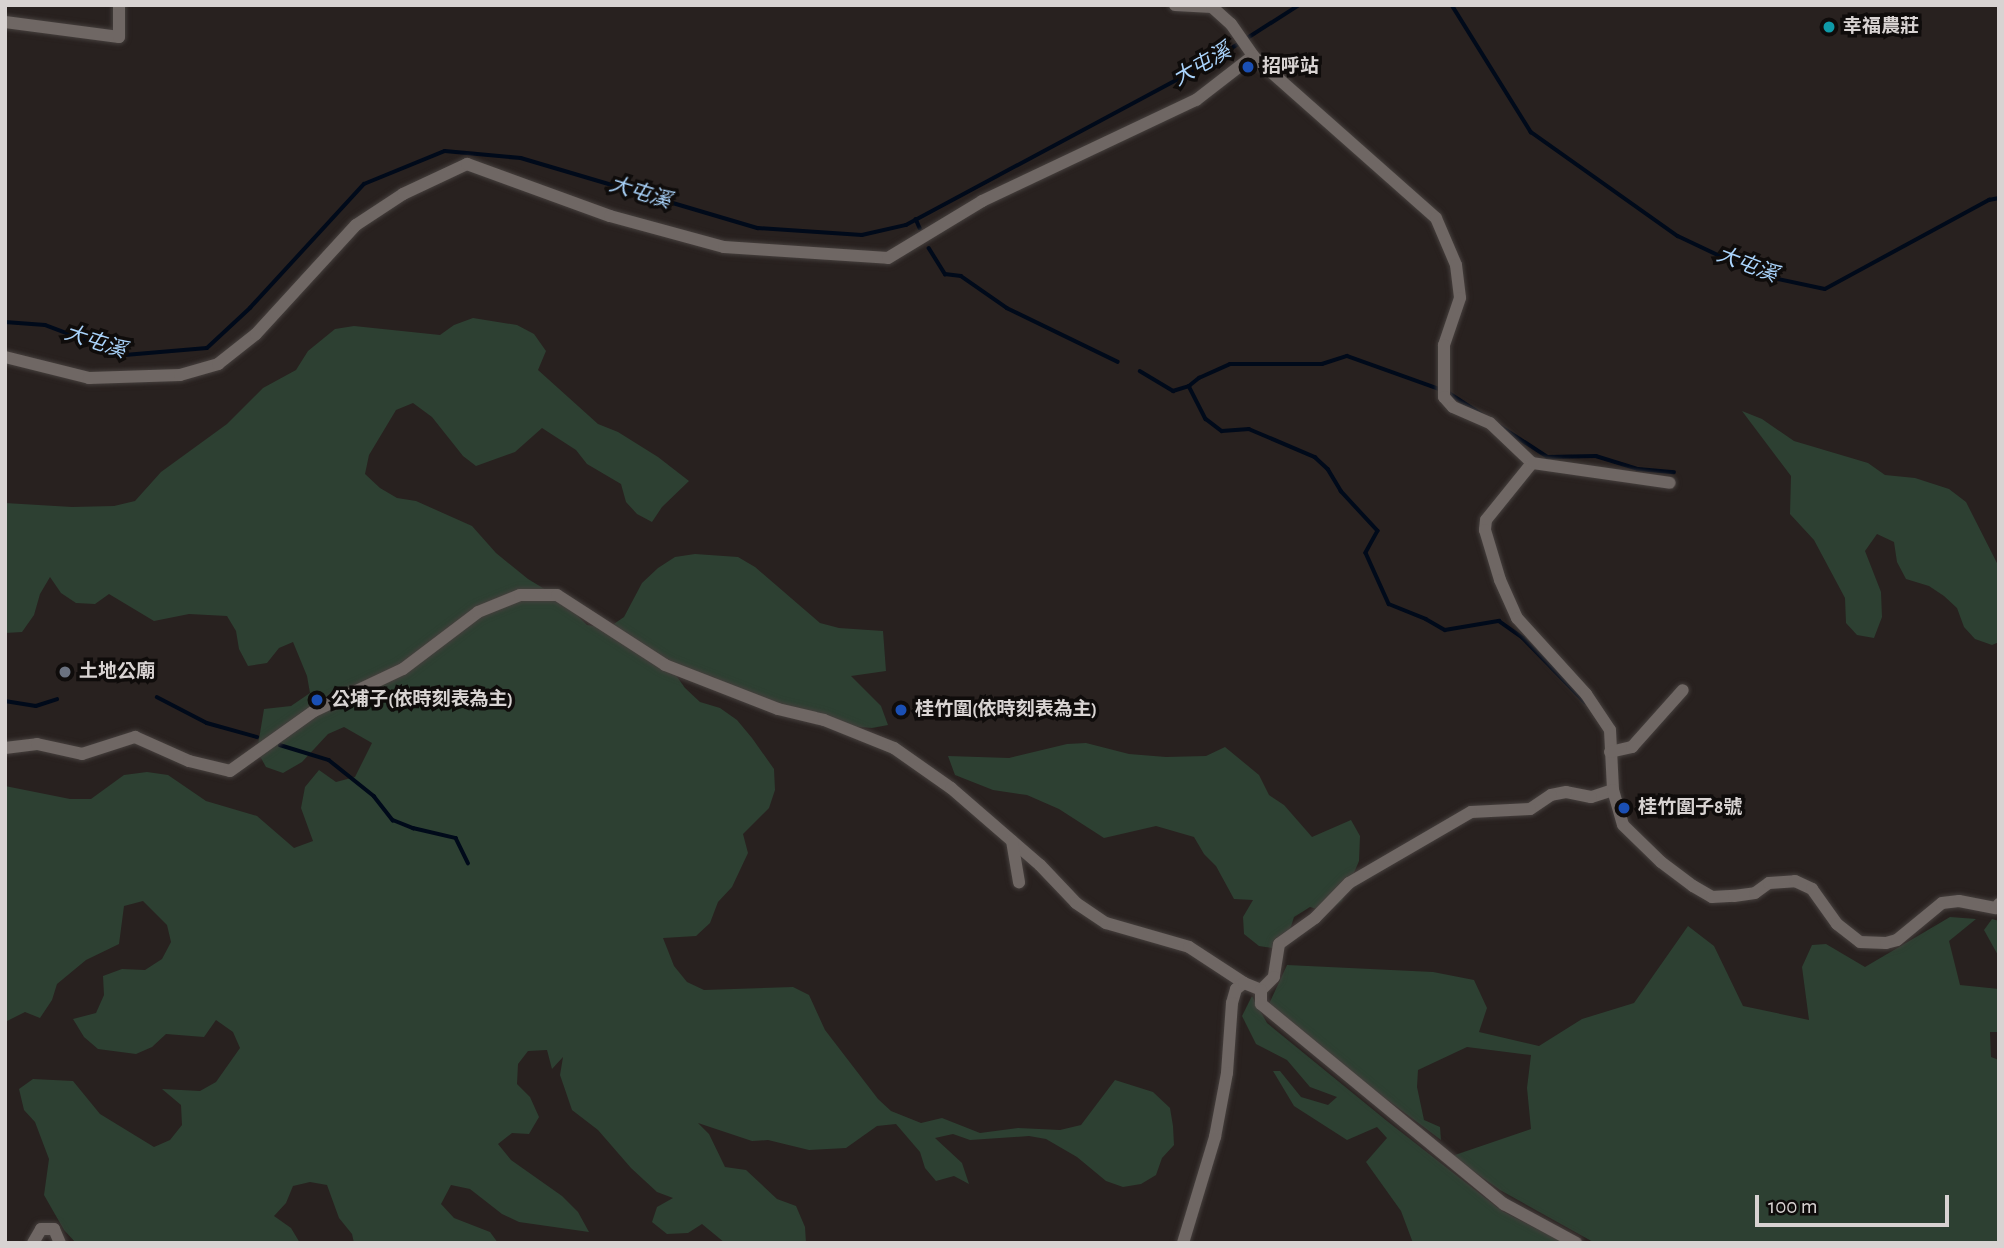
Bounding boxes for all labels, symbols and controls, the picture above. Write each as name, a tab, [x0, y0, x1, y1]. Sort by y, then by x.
place label: 幸福農莊	[1843, 16, 1919, 38]
marker: 幸福農莊	[1821, 19, 1837, 35]
water label: 大屯溪	[1168, 38, 1236, 92]
place label: 招呼站	[1262, 56, 1319, 78]
marker: 招呼站	[1240, 59, 1256, 75]
water label: 大屯溪	[606, 172, 674, 214]
water label: 大屯溪	[1713, 242, 1781, 288]
water label: 大屯溪	[61, 320, 129, 364]
place label: 土地公廟	[79, 661, 155, 683]
marker: 土地公廟	[57, 664, 73, 680]
place label: 公埔子(依時刻表為主)	[331, 689, 513, 711]
marker: 公埔子(依時刻表為主)	[309, 692, 325, 708]
place label: 桂竹圍(依時刻表為主)	[915, 699, 1097, 721]
marker: 桂竹圍(依時刻表為主)	[893, 702, 909, 718]
place label: 桂竹圍子8號	[1638, 797, 1742, 819]
marker: 桂竹圍子8號	[1616, 800, 1632, 816]
scale bar	[1759, 1182, 1953, 1226]
text: 100 m	[1768, 1196, 1818, 1217]

